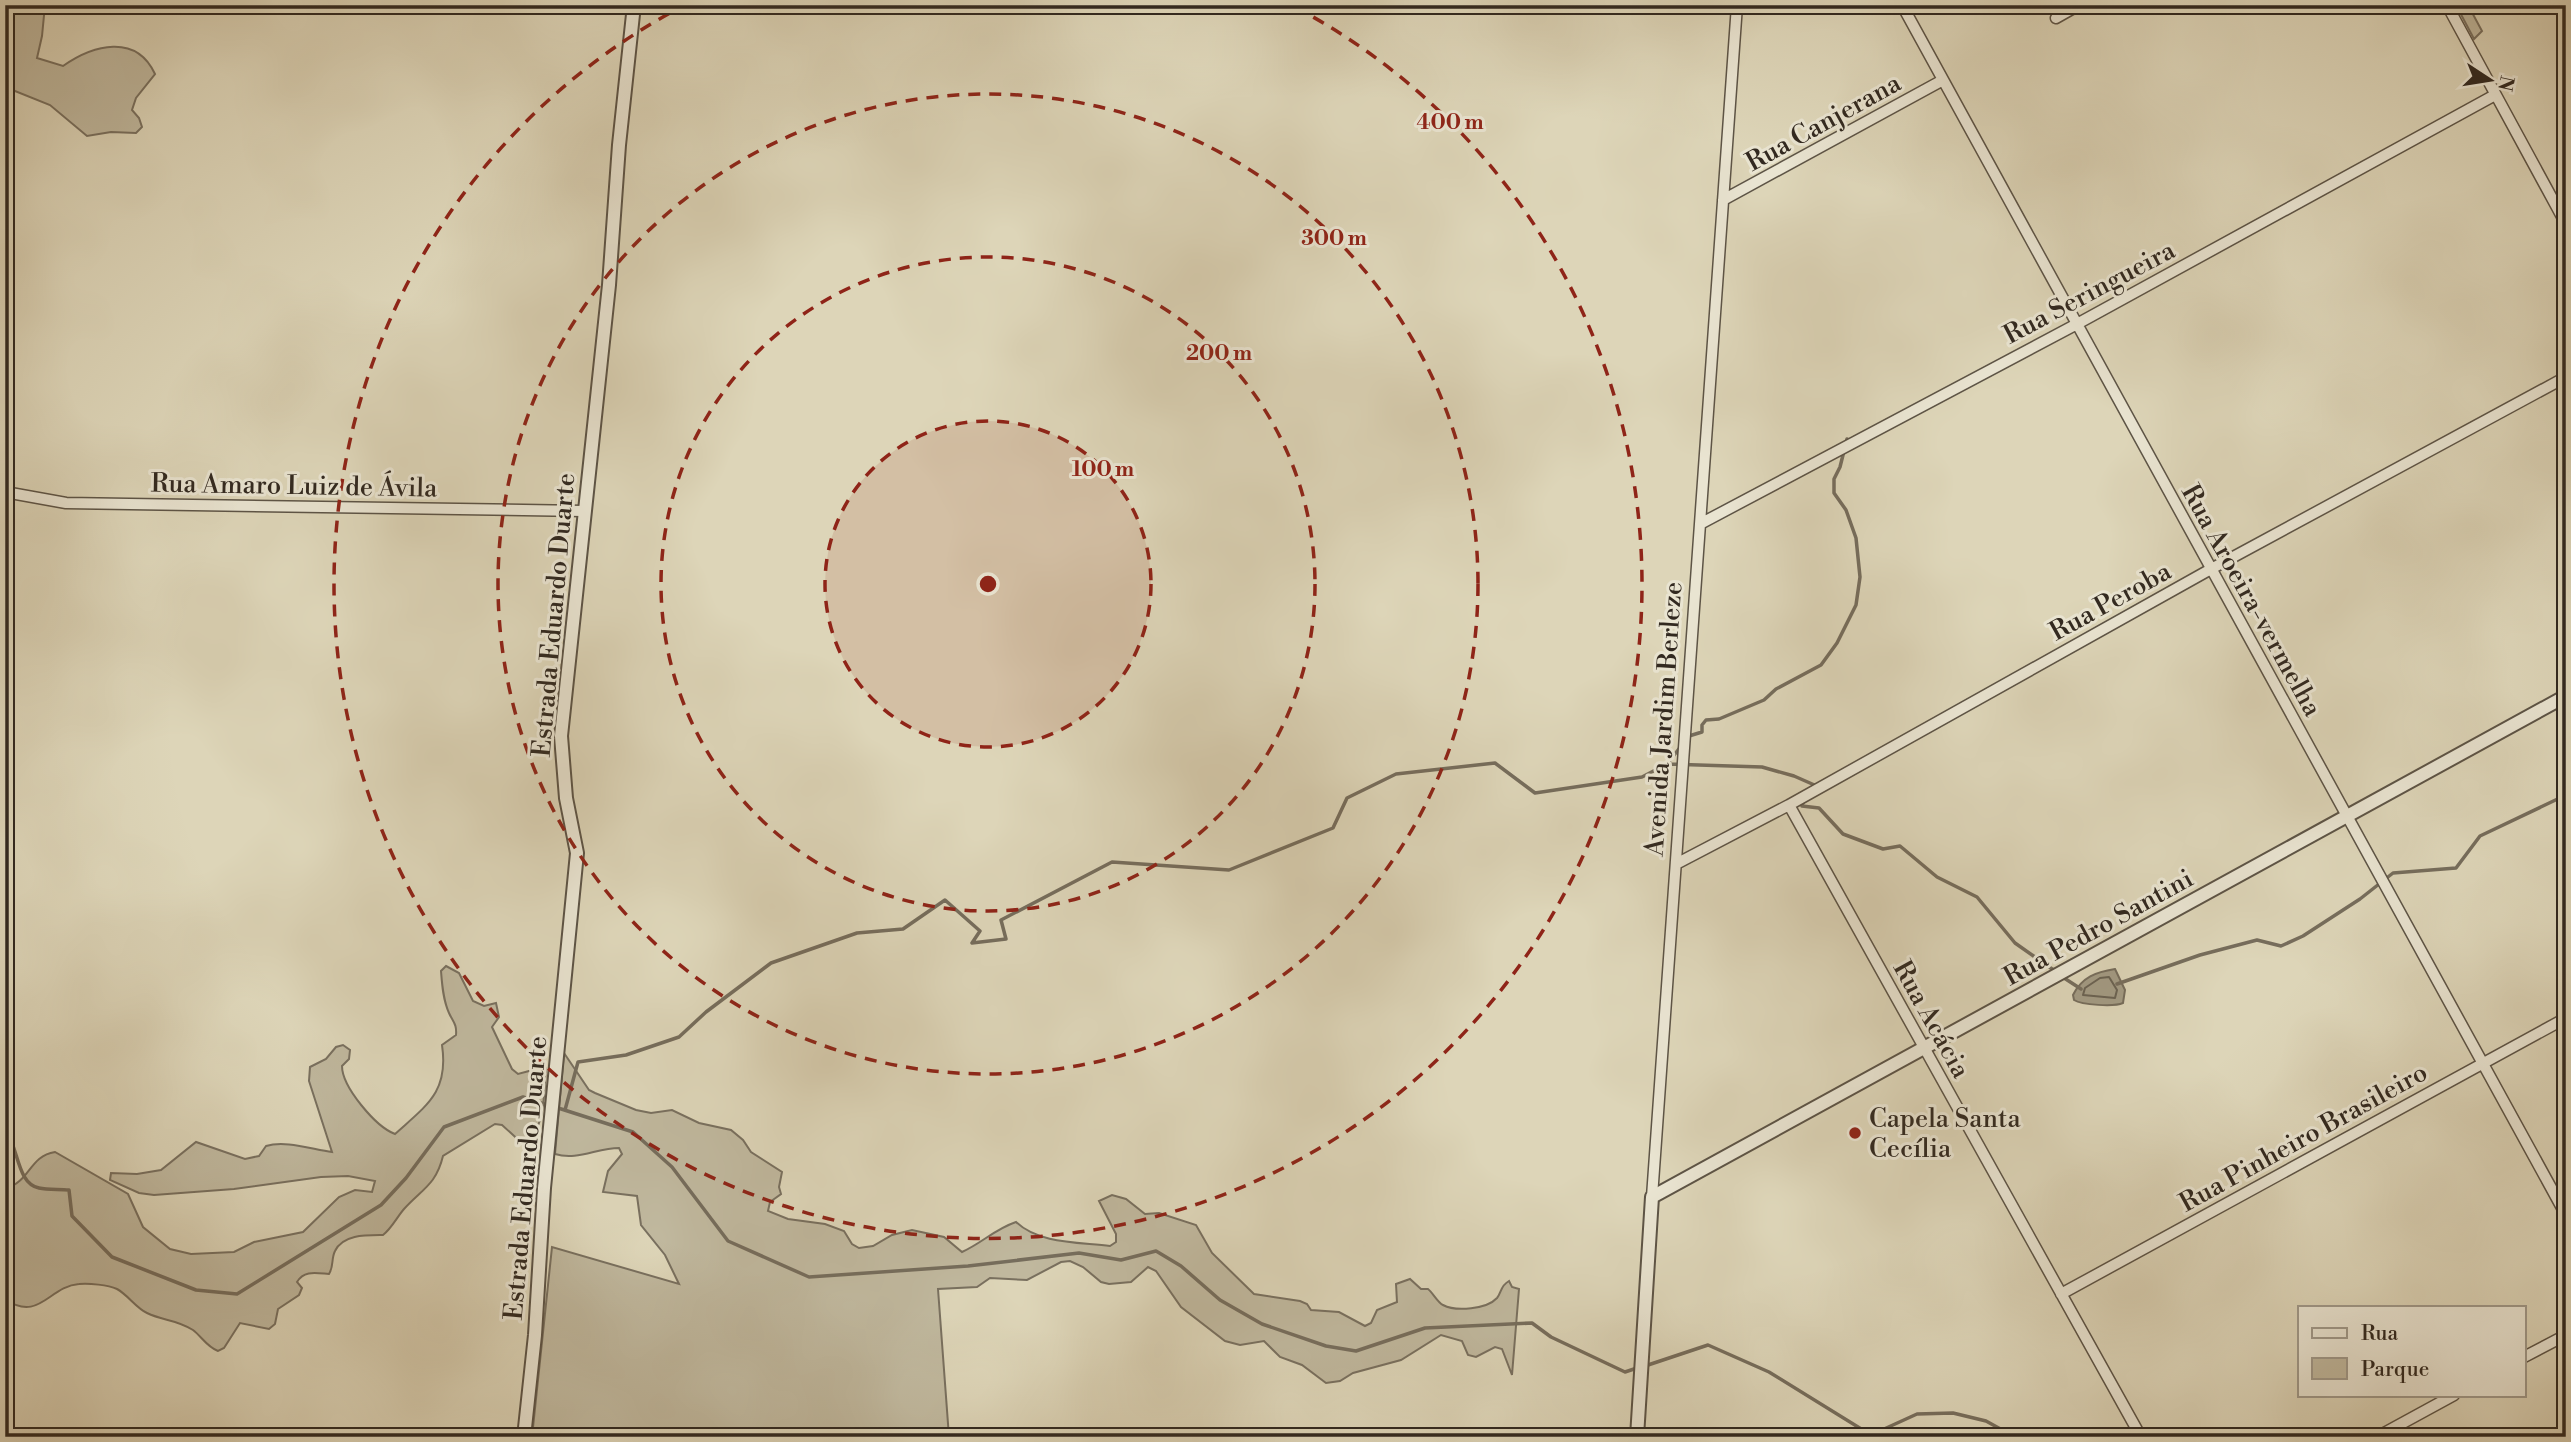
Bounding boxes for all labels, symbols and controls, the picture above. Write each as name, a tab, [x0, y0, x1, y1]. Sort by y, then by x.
north arrow	[2456, 46, 2526, 116]
street label: Rua Canjerana	[1740, 67, 1907, 179]
text: N	[2492, 73, 2519, 93]
text: 400 m	[1416, 110, 1484, 136]
text: 300 m	[1301, 226, 1367, 252]
street label: Rua Seringueira	[1998, 234, 2181, 351]
text: 200 m	[1186, 341, 1252, 367]
text: 100 m	[1072, 457, 1134, 483]
street label: Rua Amaro Luiz de Ávila	[150, 466, 438, 505]
street label: Estrada Eduardo Duarte	[526, 472, 582, 758]
street label: Rua Aroeira-vermelha	[2174, 479, 2329, 723]
street label: Rua Peroba	[2044, 555, 2178, 648]
centre of rings	[976, 572, 1000, 596]
street label: Avenida Jardim Berleze	[1638, 581, 1690, 858]
street label: Rua Pedro Santini	[1998, 863, 2199, 993]
street label: Rua Acácia	[1886, 955, 1977, 1085]
street label: Estrada Eduardo Duarte	[498, 1035, 554, 1321]
street label: Rua Pinheiro Brasileiro	[2174, 1056, 2433, 1219]
place label: Capela Santa Cecília	[1869, 1103, 2022, 1165]
marker: Capela Santa Cecília	[1847, 1125, 1863, 1141]
legend	[2298, 1306, 2526, 1396]
text: Rua	[2361, 1321, 2398, 1347]
text: Parque	[2361, 1357, 2429, 1383]

